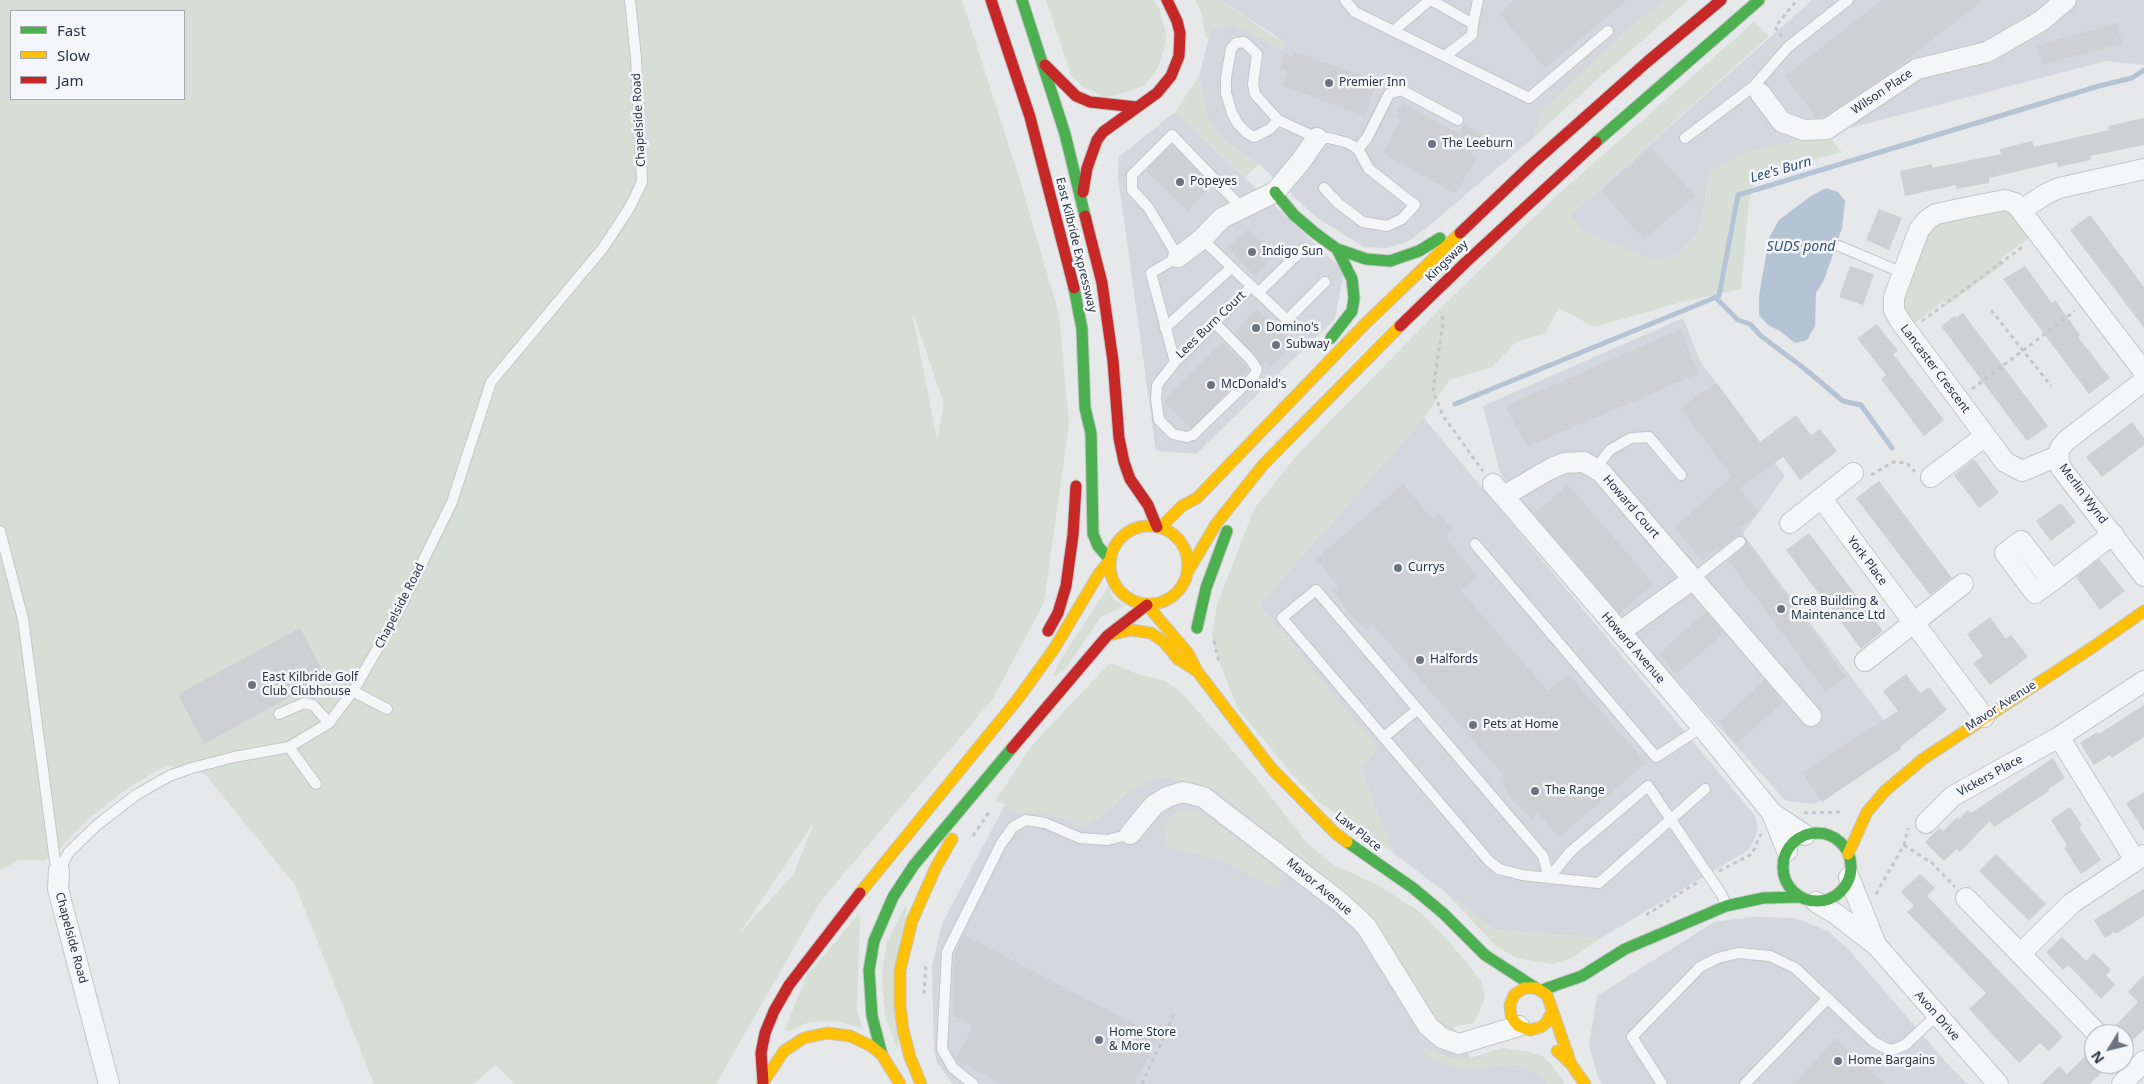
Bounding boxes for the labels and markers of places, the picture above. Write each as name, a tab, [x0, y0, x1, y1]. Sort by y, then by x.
place label: Premier Inn	[1339, 76, 1406, 90]
marker: Premier Inn	[1323, 77, 1335, 89]
place label: The Leeburn	[1442, 137, 1513, 151]
marker: The Leeburn	[1426, 138, 1438, 150]
place label: Popeyes	[1190, 175, 1237, 189]
marker: Popeyes	[1174, 176, 1186, 188]
place label: Indigo Sun	[1262, 245, 1323, 259]
marker: Indigo Sun	[1246, 246, 1258, 258]
place label: Domino's	[1266, 321, 1319, 335]
marker: Domino's	[1250, 322, 1262, 334]
place label: Subway	[1286, 338, 1329, 352]
marker: Subway	[1270, 339, 1282, 351]
place label: McDonald's	[1221, 378, 1286, 392]
marker: McDonald's	[1205, 379, 1217, 391]
place label: Currys	[1408, 561, 1445, 575]
marker: Currys	[1392, 562, 1404, 574]
place label: Cre8 Building & Maintenance Ltd	[1791, 595, 1885, 623]
marker: Cre8 Building & Maintenance Ltd	[1775, 603, 1787, 615]
place label: Halfords	[1430, 653, 1478, 667]
marker: Halfords	[1414, 654, 1426, 666]
place label: East Kilbride Golf Club Clubhouse	[262, 671, 358, 699]
marker: East Kilbride Golf Club Clubhouse	[246, 679, 258, 691]
place label: Pets at Home	[1483, 718, 1559, 732]
marker: Pets at Home	[1467, 719, 1479, 731]
place label: The Range	[1545, 784, 1605, 798]
marker: The Range	[1529, 785, 1541, 797]
place label: Home Store & More	[1109, 1026, 1176, 1054]
marker: Home Store & More	[1093, 1034, 1105, 1046]
place label: Home Bargains	[1848, 1054, 1935, 1068]
marker: Home Bargains	[1832, 1055, 1844, 1067]

